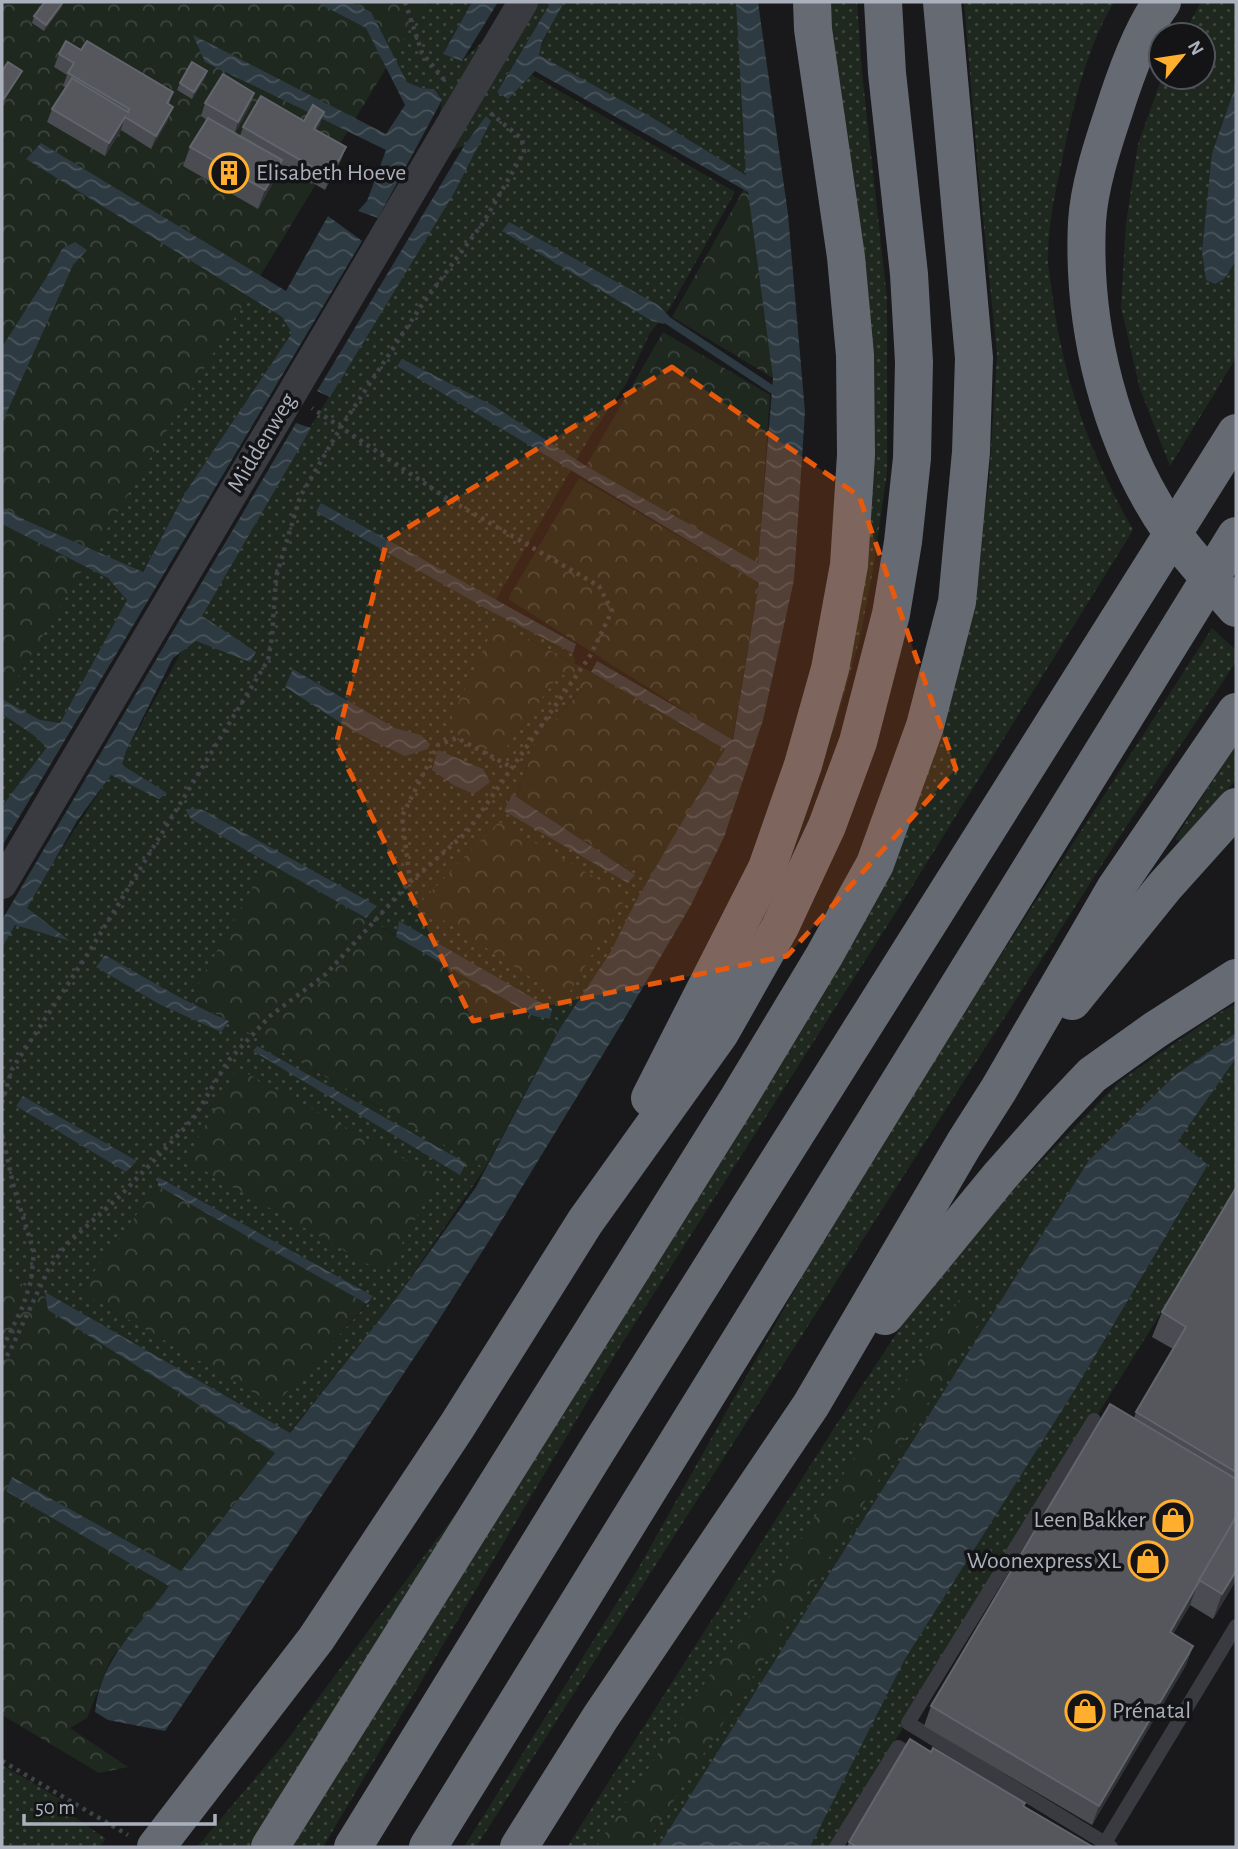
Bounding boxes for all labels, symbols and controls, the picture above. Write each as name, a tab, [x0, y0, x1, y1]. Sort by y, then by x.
north arrow	[1147, 21, 1217, 91]
text: N	[1184, 38, 1207, 59]
building icon: Elisabeth Hoeve	[208, 152, 250, 194]
place label: Elisabeth Hoeve	[256, 161, 406, 185]
street label: Middenweg	[223, 389, 301, 497]
shop icon: Leen Bakker	[1152, 1499, 1194, 1541]
place label: Leen Bakker	[1034, 1508, 1146, 1532]
shop icon: Woonexpress XL	[1127, 1540, 1169, 1582]
place label: Woonexpress XL	[967, 1549, 1121, 1573]
shop icon: Prénatal	[1064, 1690, 1106, 1732]
place label: Prénatal	[1112, 1699, 1191, 1723]
scale bar	[24, 1783, 215, 1827]
text: 50 m	[35, 1797, 75, 1818]

